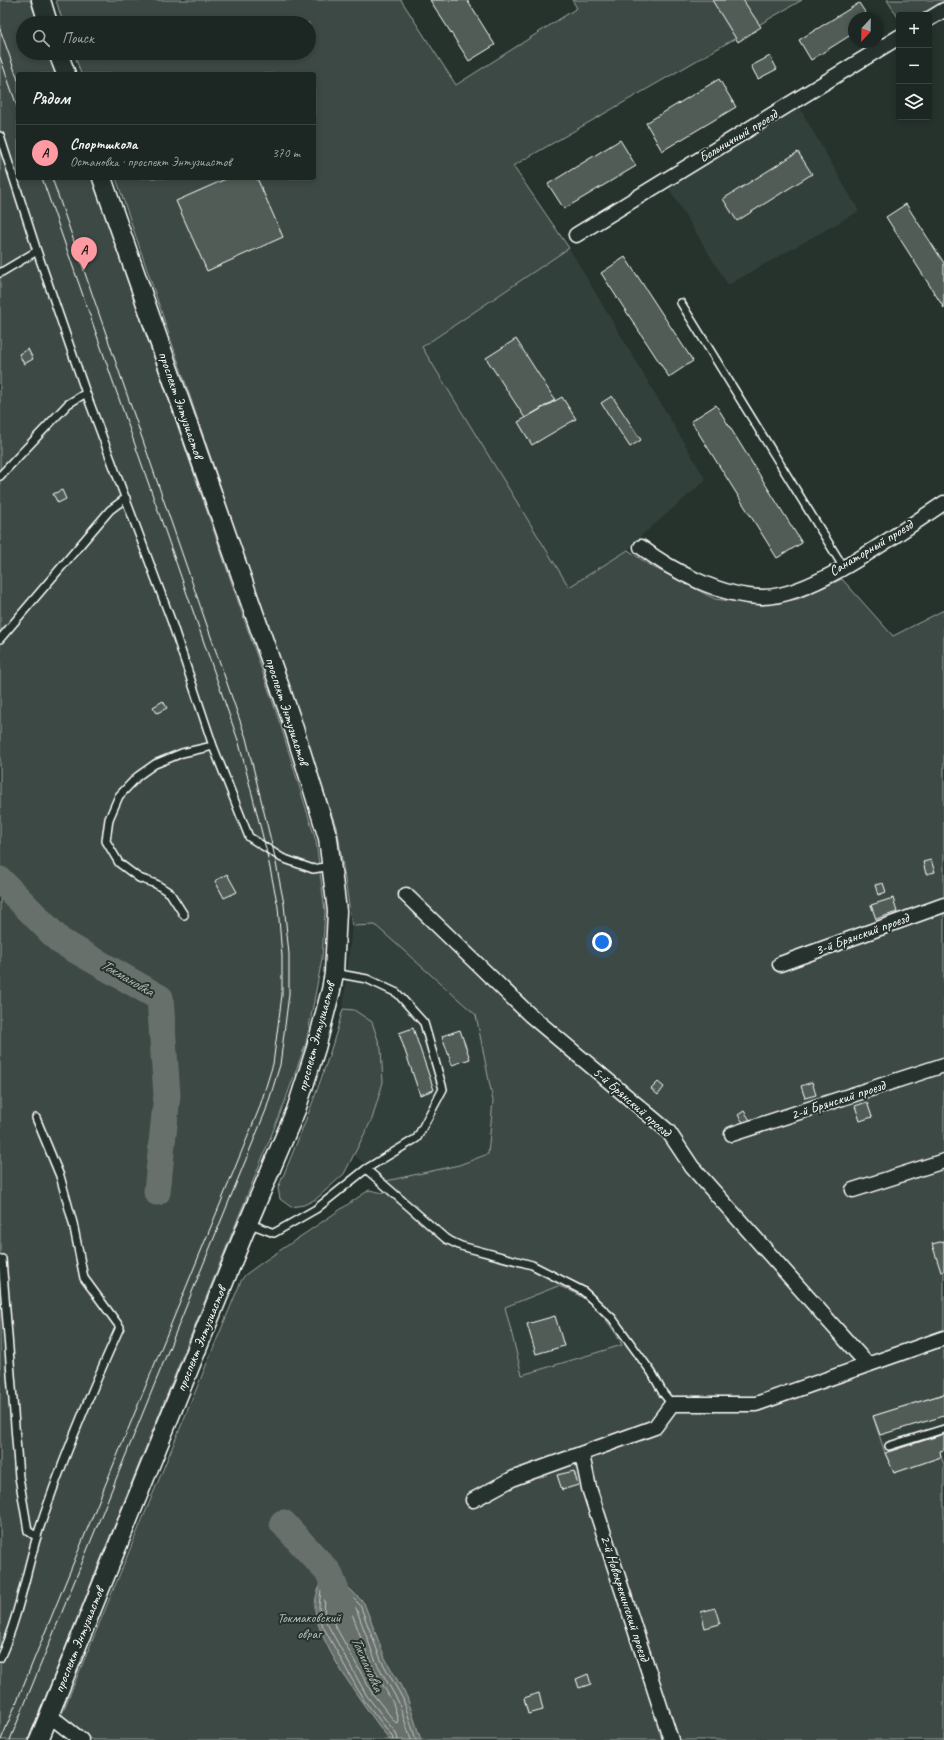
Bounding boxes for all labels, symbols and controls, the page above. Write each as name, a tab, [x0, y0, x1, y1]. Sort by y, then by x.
north arrow	[848, 12, 884, 48]
map controls	[896, 12, 932, 120]
button: +	[896, 12, 932, 48]
search box	[16, 16, 316, 60]
icon: search	[30, 27, 52, 49]
text: Поиск	[62, 29, 94, 48]
button: −	[896, 48, 932, 84]
button: layers	[896, 84, 932, 120]
text: Рядом	[32, 88, 70, 109]
street label: Больничный проезд	[696, 105, 782, 166]
text: Спортшкола	[70, 135, 137, 154]
text: A	[42, 145, 48, 161]
text: 370 m	[272, 145, 300, 161]
text: Остановка · проспект Энтузиастов	[70, 154, 231, 170]
pin: A	[71, 237, 97, 270]
street label: проспект Энтузиастов	[155, 349, 208, 463]
street label: Санаторный проезд	[826, 515, 918, 580]
street label: проспект Энтузиастов	[262, 655, 313, 769]
street label: 3-й Брянский проезд	[813, 909, 913, 959]
your location	[592, 932, 612, 952]
water label: Токмановка	[97, 955, 158, 1002]
street label: проспект Энтузиастов	[293, 978, 339, 1093]
street label: 5-й Брянский проезд	[589, 1063, 676, 1142]
street label: 2-й Брянский проезд	[789, 1076, 889, 1123]
street label: проспект Энтузиастов	[172, 1281, 231, 1394]
street label: 2-й Новокрекингский проезд	[597, 1533, 654, 1665]
street label: проспект Энтузиастов	[50, 1582, 109, 1695]
park label: Токмаковский овраг	[277, 1609, 342, 1642]
water label: Токмановка	[346, 1633, 388, 1696]

